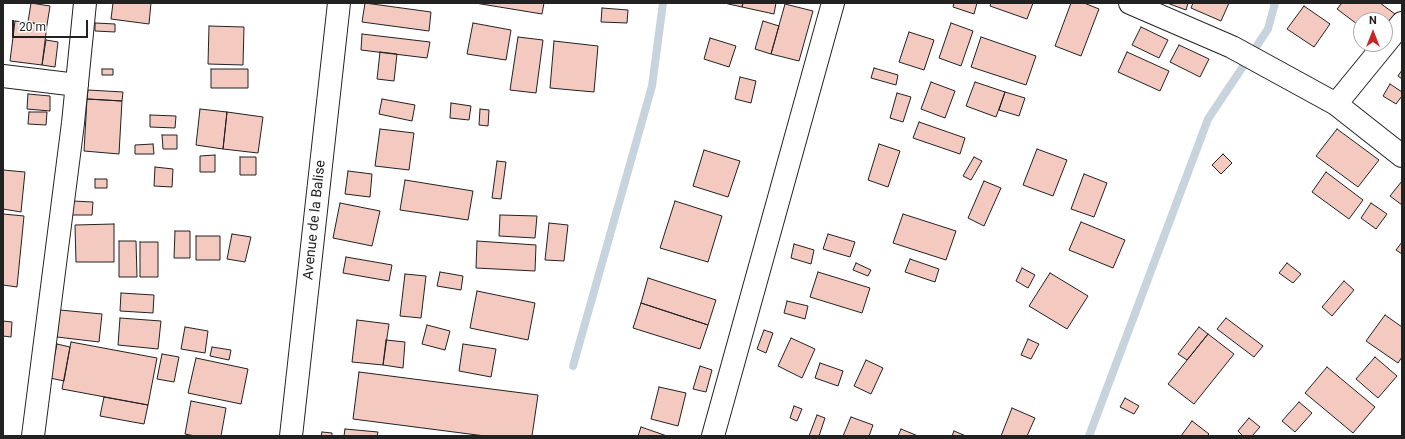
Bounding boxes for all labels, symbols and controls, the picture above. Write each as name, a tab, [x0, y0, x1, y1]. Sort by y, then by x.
scale bar	[14, 12, 90, 38]
north arrow	[1353, 12, 1393, 52]
text: N	[1369, 14, 1377, 27]
text: 20 m	[19, 20, 46, 34]
street label: Avenue de la Balise	[300, 159, 330, 281]

